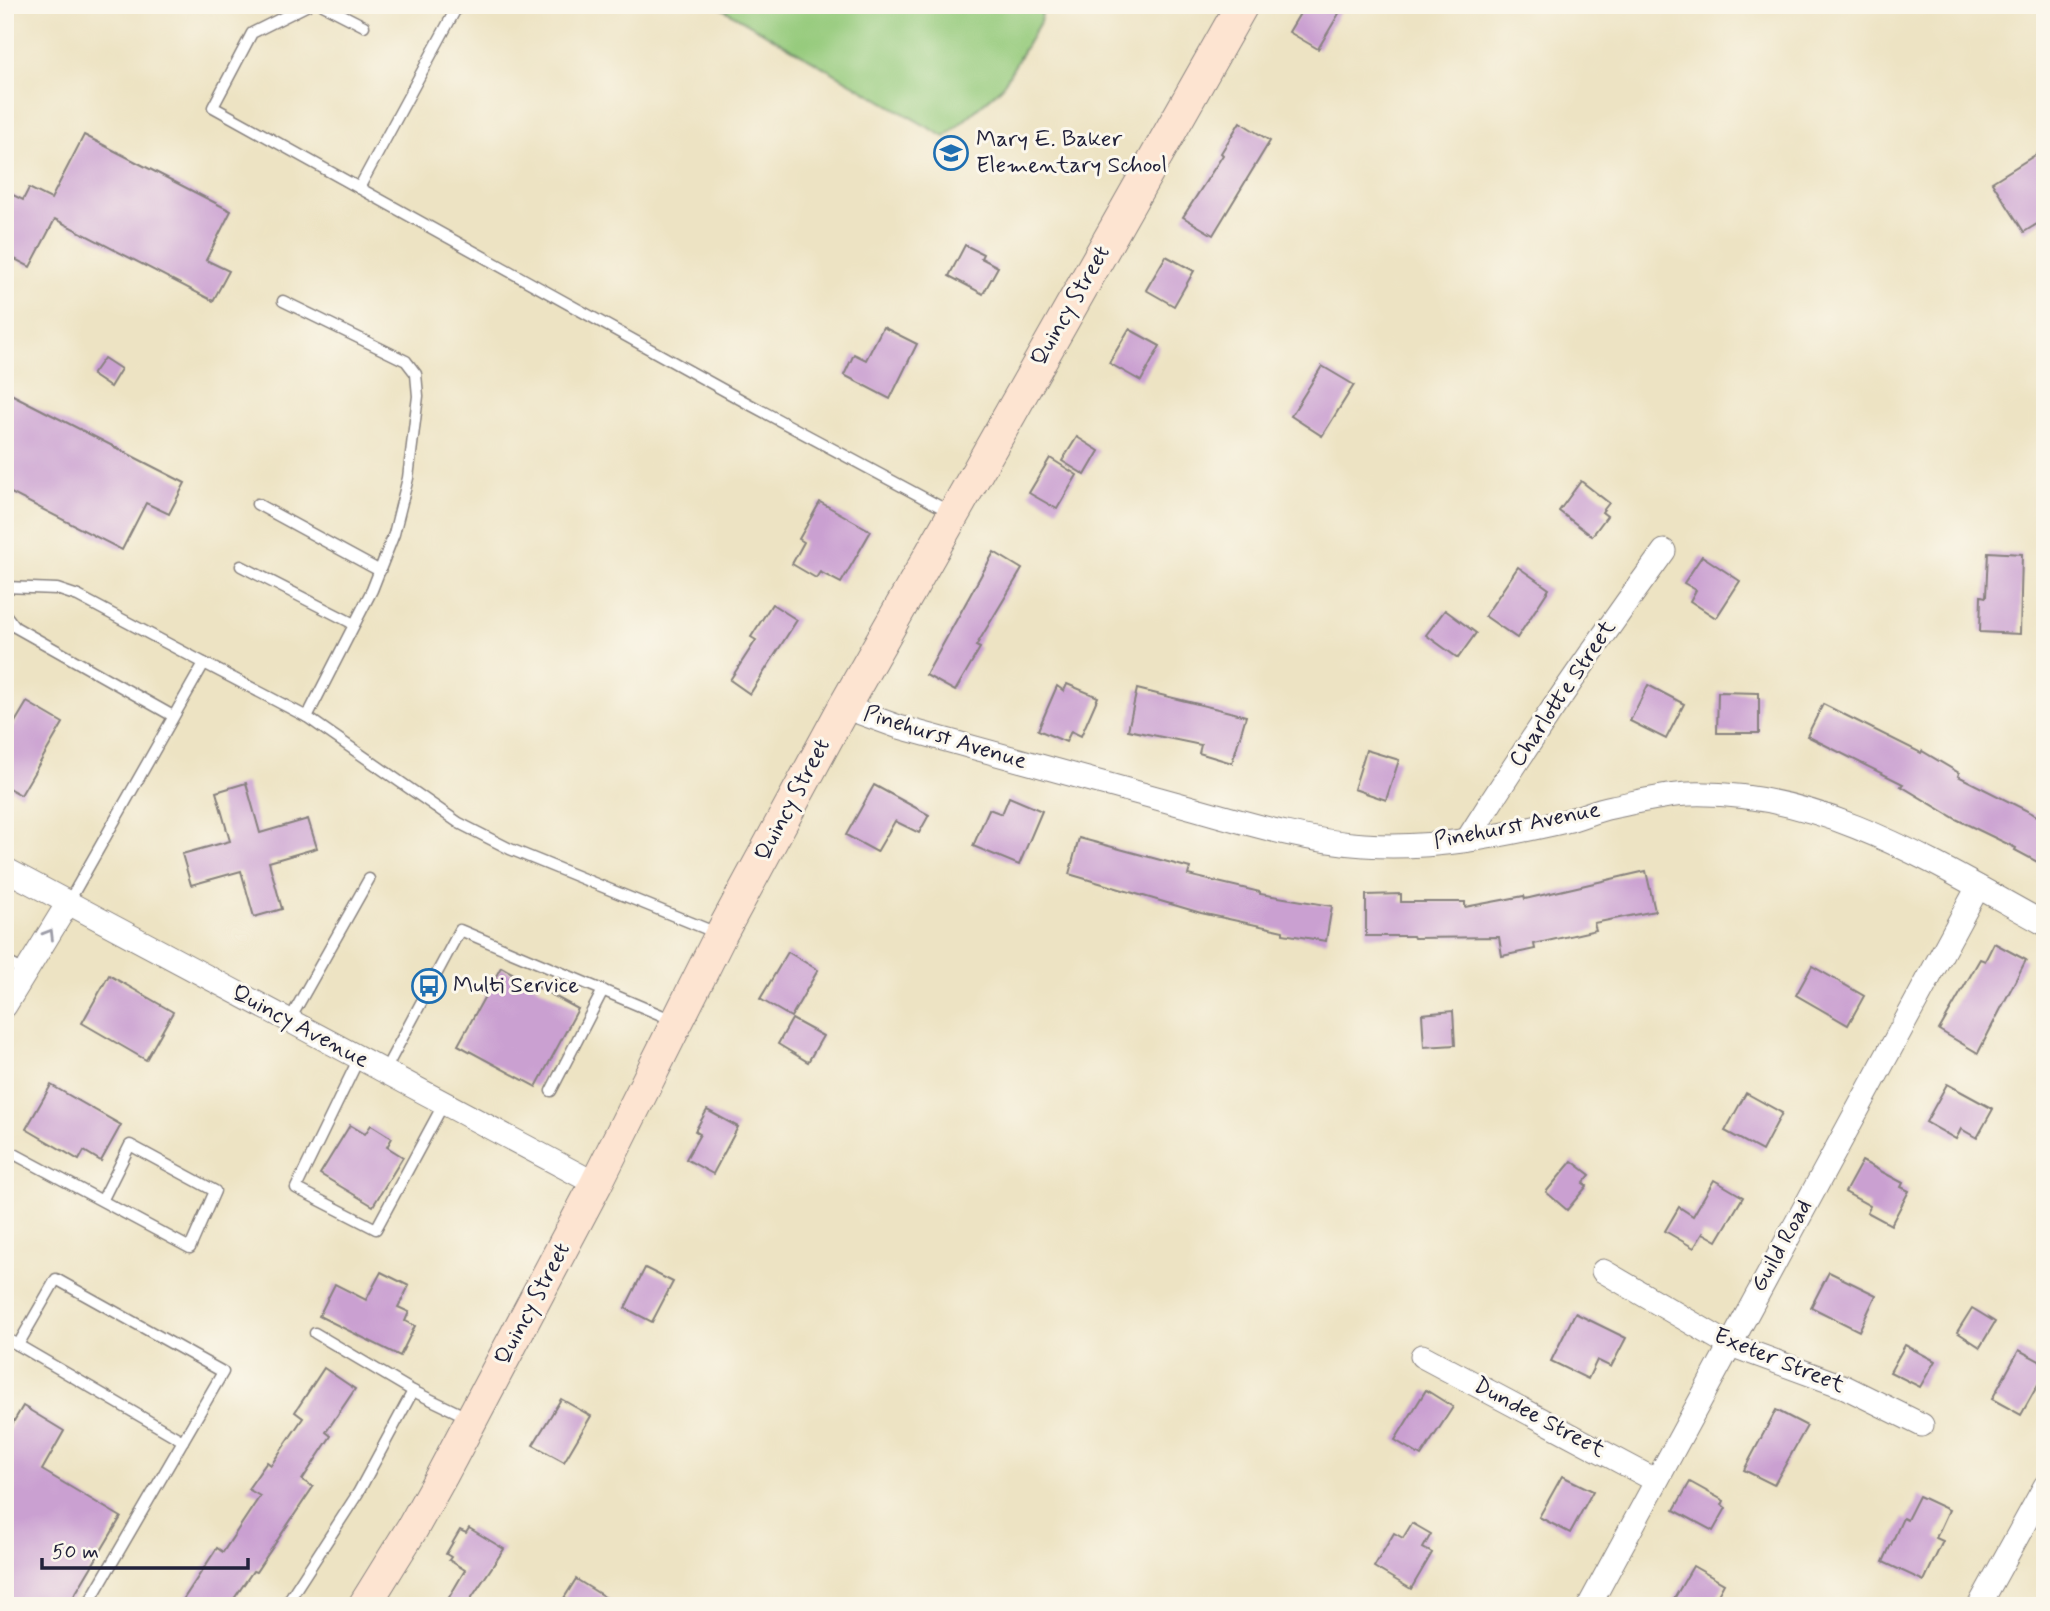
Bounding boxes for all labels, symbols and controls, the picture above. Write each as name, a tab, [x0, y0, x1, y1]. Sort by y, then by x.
place label: Mary E. Baker Elementary School	[976, 125, 1167, 181]
school or university icon: Mary E. Baker Elementary School	[932, 134, 970, 172]
street label: Quincy Street	[1024, 240, 1118, 372]
street label: Charlotte Street	[1503, 614, 1624, 773]
street label: Pinehurst Avenue	[860, 699, 1030, 777]
street label: Quincy Street	[748, 734, 838, 866]
street label: Pinehurst Avenue	[1431, 795, 1603, 857]
one-way arrow	[41, 928, 54, 941]
bus stop icon: Multi Service	[410, 967, 448, 1005]
place label: Multi Service	[453, 971, 579, 1001]
street label: Quincy Avenue	[226, 978, 374, 1076]
street label: Guild Road	[1744, 1194, 1820, 1298]
street label: Quincy Street	[488, 1238, 578, 1370]
street label: Exeter Street	[1709, 1321, 1849, 1401]
street label: Dundee Street	[1468, 1371, 1610, 1465]
scale bar	[42, 1527, 248, 1571]
text: 50 m	[52, 1538, 99, 1566]

